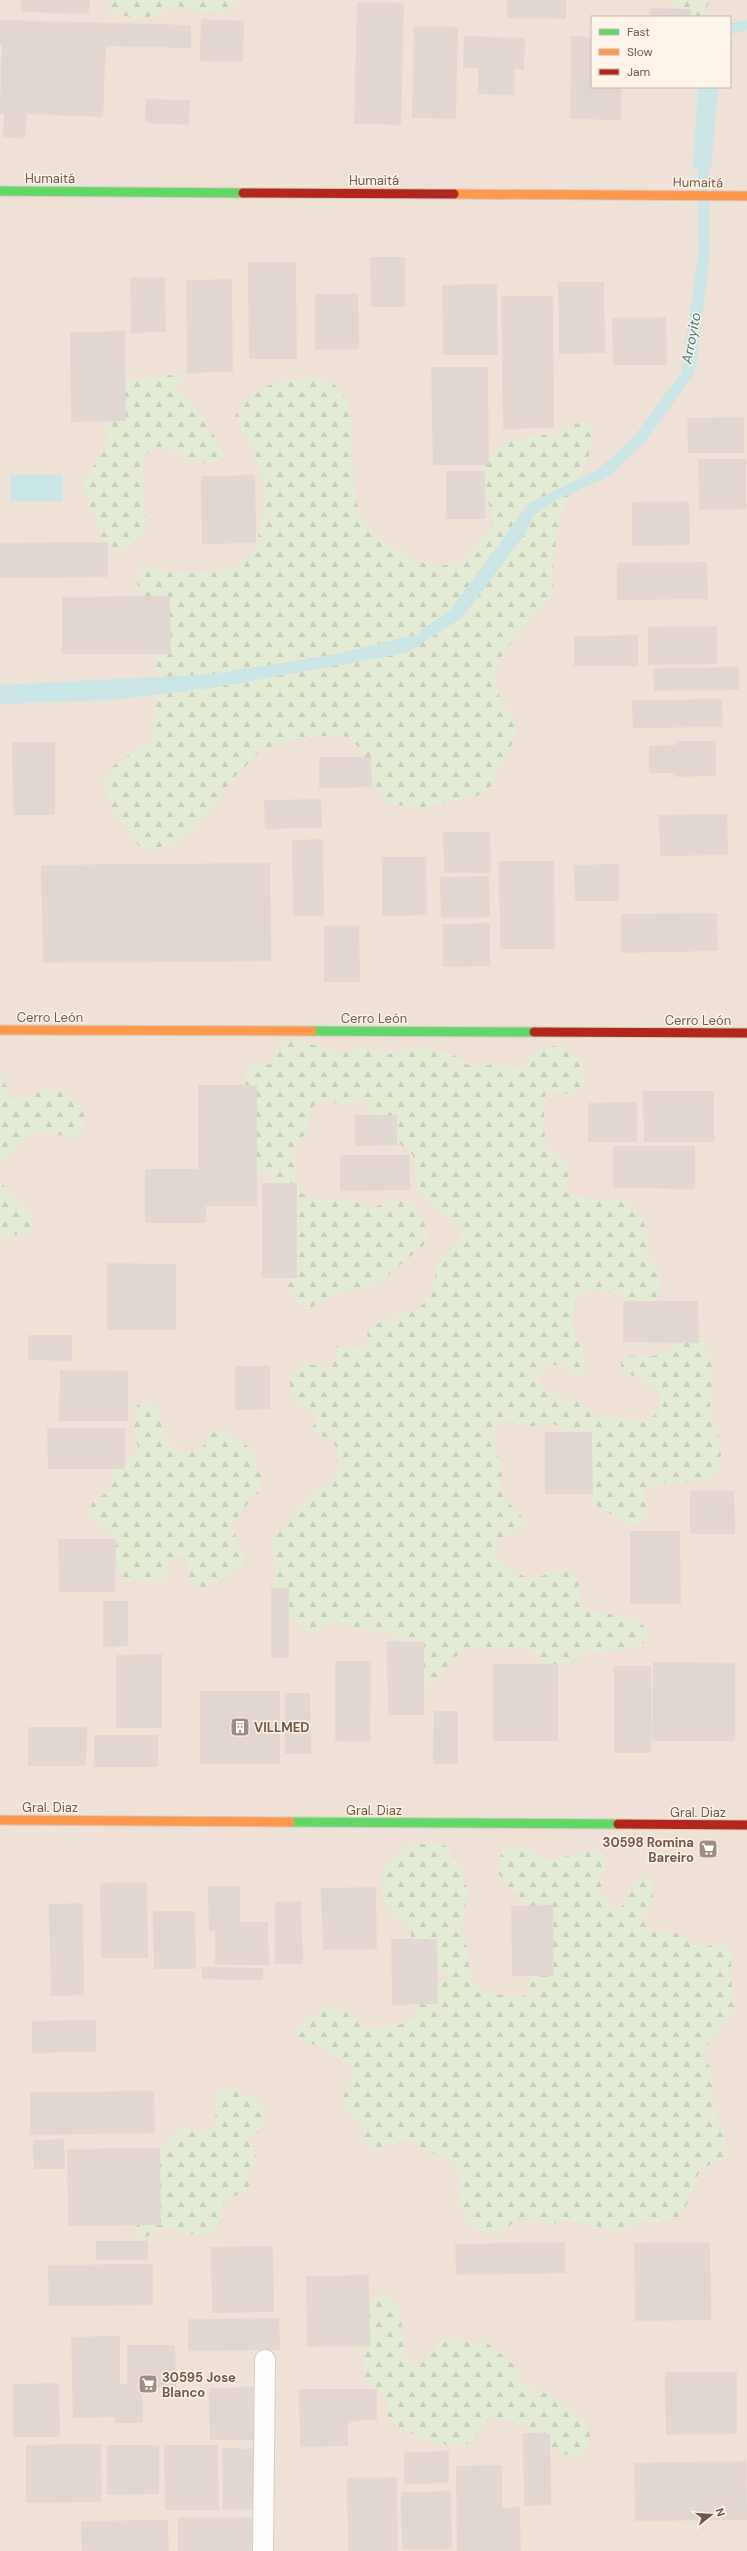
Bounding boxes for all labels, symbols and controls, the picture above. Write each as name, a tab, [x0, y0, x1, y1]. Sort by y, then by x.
legend	[591, 16, 731, 88]
text: Fast	[627, 24, 650, 40]
text: Slow	[627, 44, 653, 60]
text: Jam	[627, 64, 650, 80]
street label: Humaitá	[25, 170, 75, 187]
street label: Humaitá	[349, 172, 399, 189]
street label: Humaitá	[673, 174, 723, 191]
water label: Arroyito	[677, 311, 705, 366]
street label: Cerro León	[17, 1009, 83, 1026]
street label: Cerro León	[341, 1010, 407, 1027]
street label: Cerro León	[665, 1012, 731, 1029]
building icon: VILLMED	[229, 1716, 251, 1738]
place label: VILLMED	[254, 1719, 310, 1736]
street label: Gral. Diaz	[22, 1799, 78, 1816]
street label: Gral. Diaz	[346, 1802, 402, 1819]
street label: Gral. Diaz	[670, 1804, 726, 1821]
place label: 30598 Romina Bareiro	[603, 1834, 694, 1866]
supermarket icon: 30598 Romina Bareiro	[697, 1838, 719, 1860]
place label: 30595 Jose Blanco	[162, 2369, 236, 2401]
supermarket icon: 30595 Jose Blanco	[137, 2373, 159, 2395]
north arrow	[691, 2495, 731, 2535]
text: N	[713, 2506, 728, 2518]

